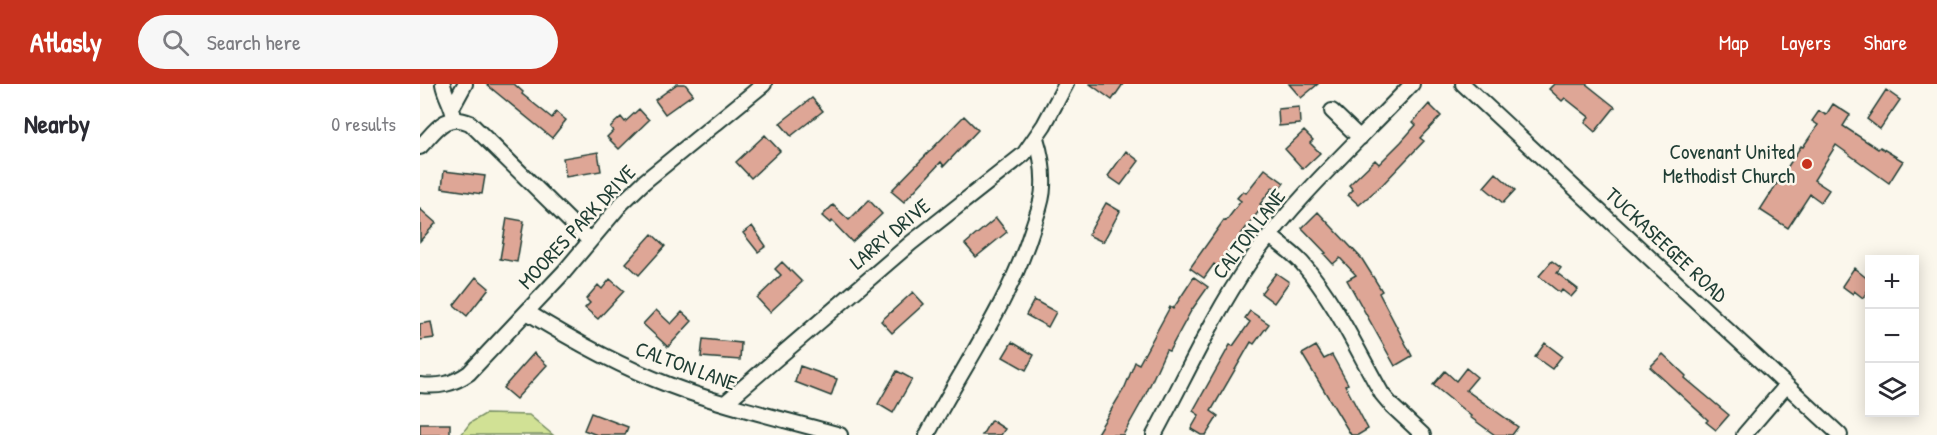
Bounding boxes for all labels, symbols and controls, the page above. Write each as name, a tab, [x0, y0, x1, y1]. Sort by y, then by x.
search box	[138, 15, 558, 69]
text: Atlasly	[30, 23, 102, 61]
icon: search	[159, 26, 192, 59]
text: Search here	[207, 27, 301, 57]
text: Map	[1719, 28, 1748, 57]
text: Layers	[1781, 28, 1831, 57]
text: Share	[1864, 28, 1907, 57]
text: Nearby	[24, 106, 90, 141]
text: 0 results	[331, 110, 396, 137]
place label: Covenant United Methodist Church	[1663, 137, 1795, 190]
marker: Covenant United Methodist Church	[1800, 157, 1814, 171]
street label: MOORES PARK DRIVE	[511, 158, 642, 295]
street label: TUCKASEEGEE ROAD	[1599, 180, 1734, 309]
street label: CALTON LANE	[1205, 183, 1292, 285]
street label: LARRY DRIVE	[843, 191, 936, 276]
map controls	[1865, 255, 1919, 417]
button: +	[1865, 255, 1919, 309]
button: −	[1865, 309, 1919, 363]
street label: CALTON LANE	[632, 334, 741, 397]
button: layers	[1865, 363, 1919, 417]

